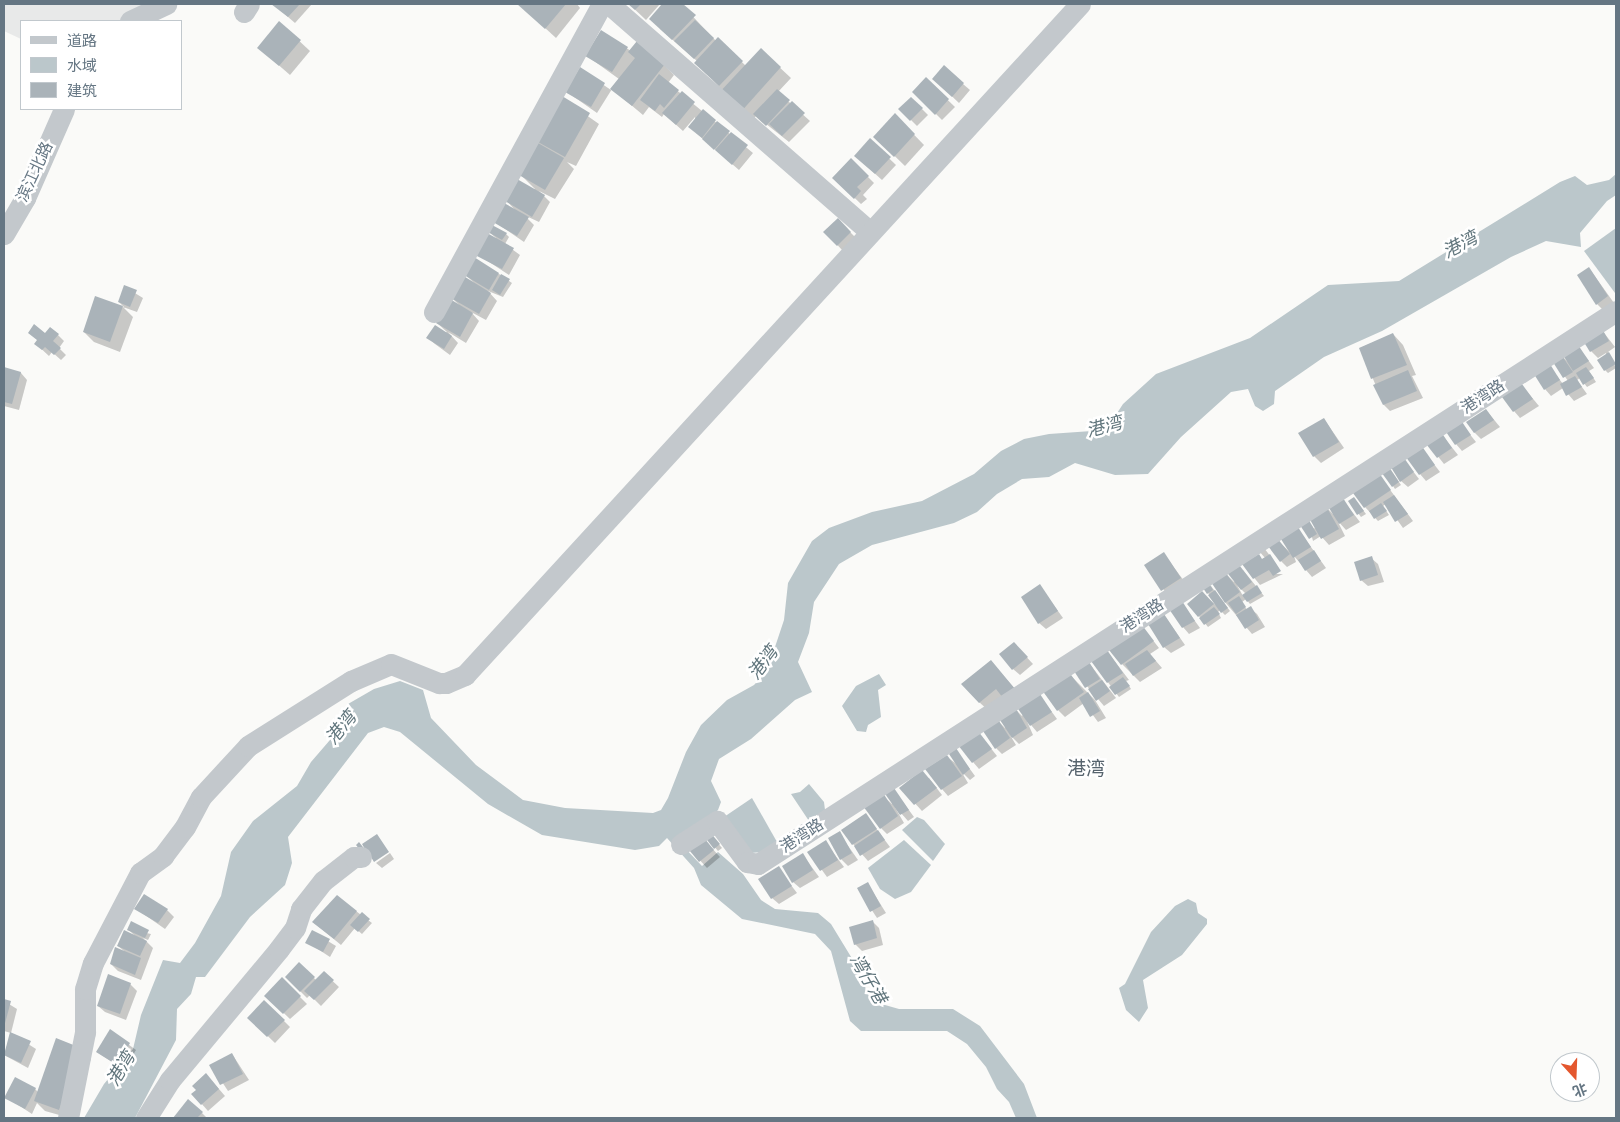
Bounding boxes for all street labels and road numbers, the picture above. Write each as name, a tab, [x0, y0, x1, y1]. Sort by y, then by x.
street label: 滨江北路	[13, 139, 57, 205]
street label: 港湾路	[1458, 376, 1508, 418]
street label: 港湾路	[1117, 595, 1167, 637]
street label: 港湾路	[777, 815, 827, 857]

